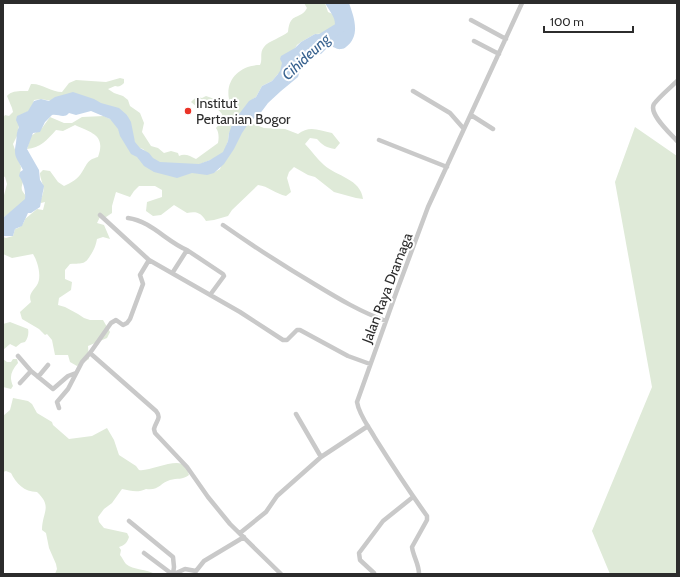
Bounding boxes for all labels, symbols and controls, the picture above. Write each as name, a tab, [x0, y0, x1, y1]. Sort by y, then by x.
scale bar	[544, 8, 633, 34]
text: 100 m	[550, 14, 584, 29]
water label: Cihideung	[278, 29, 335, 84]
place label: Institut Pertanian Bogor	[196, 94, 291, 128]
marker: Institut Pertanian Bogor	[183, 106, 193, 116]
street label: Jalan Raya Dramaga	[357, 230, 416, 347]

